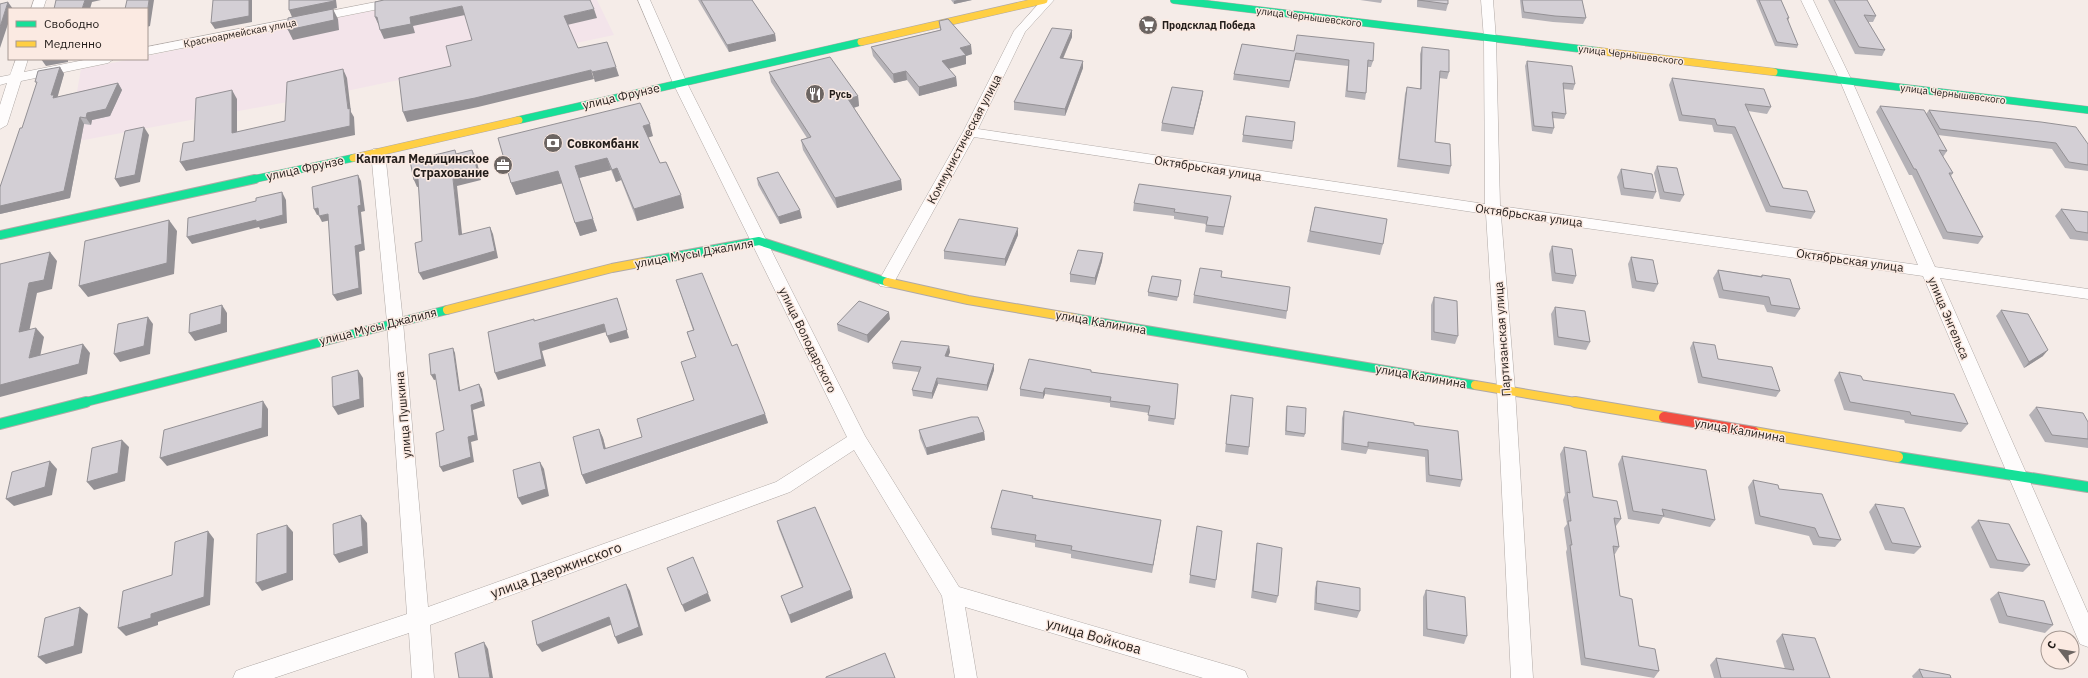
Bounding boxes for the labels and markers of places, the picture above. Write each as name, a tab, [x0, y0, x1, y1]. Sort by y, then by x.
supermarket icon: Продсклад Победа	[1137, 14, 1159, 36]
place label: Продсклад Победа	[1162, 19, 1256, 32]
restaurant icon: Русь	[804, 83, 826, 105]
place label: Русь	[829, 88, 852, 101]
bank icon: Совкомбанк	[542, 132, 564, 154]
place label: Совкомбанк	[567, 136, 639, 151]
place label: Капитал Медицинское Страхование	[356, 151, 489, 180]
office icon: Капитал Медицинское Страхование	[492, 154, 514, 176]

